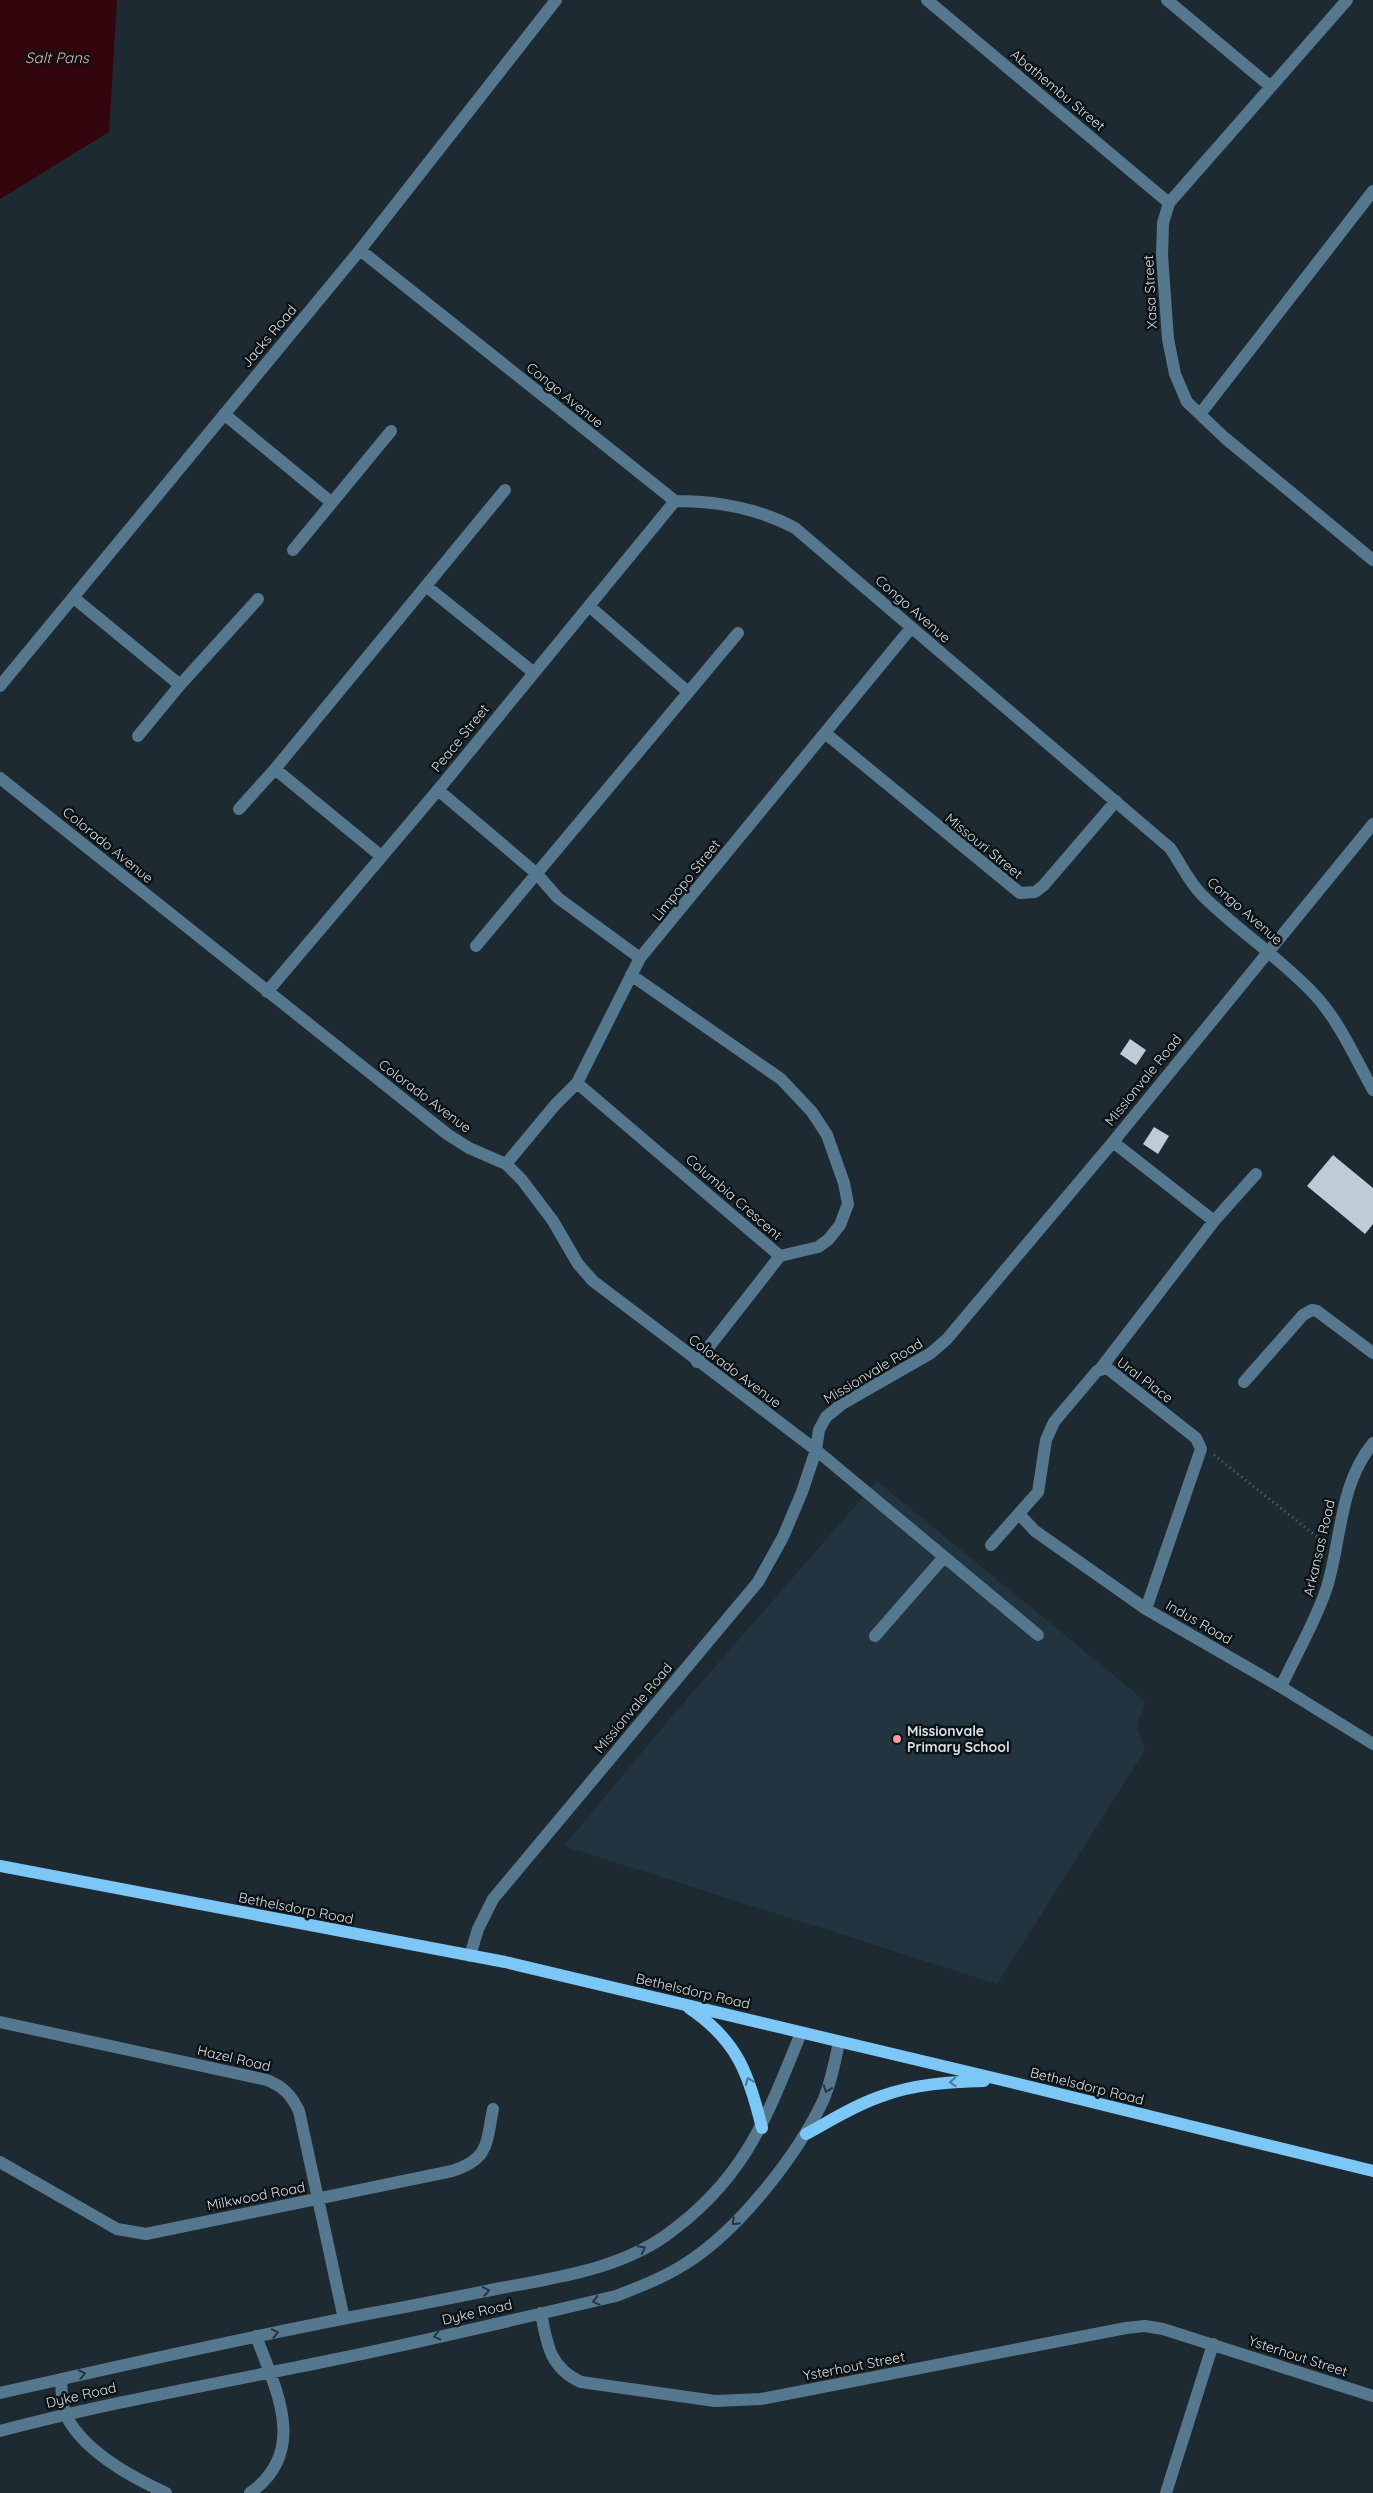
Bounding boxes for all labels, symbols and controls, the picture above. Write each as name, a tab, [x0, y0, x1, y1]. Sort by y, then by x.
street label: Abathembu Street	[1007, 45, 1109, 135]
water label: Salt Pans	[25, 48, 90, 67]
street label: Xasa Street	[1139, 254, 1161, 330]
street label: Jacks Road	[238, 301, 300, 371]
street label: Congo Avenue	[523, 358, 607, 432]
street label: Congo Avenue	[872, 571, 955, 647]
street label: Peace Street	[427, 700, 493, 775]
street label: Colorado Avenue	[59, 803, 157, 887]
street label: Missouri Street	[942, 809, 1027, 883]
street label: Limpopo Street	[648, 836, 724, 924]
street label: Congo Avenue	[1204, 873, 1287, 949]
street label: Missionvale Road	[1101, 1031, 1185, 1129]
street label: Colorado Avenue	[375, 1055, 475, 1137]
street label: Columbia Crescent	[682, 1150, 786, 1244]
street label: Colorado Avenue	[685, 1330, 785, 1412]
street label: Missionvale Road	[820, 1334, 926, 1408]
street label: Ural Place	[1113, 1353, 1177, 1407]
street label: Arkansas Road	[1299, 1498, 1339, 1598]
street label: Indus Road	[1163, 1596, 1235, 1648]
street label: Missionvale Road	[590, 1659, 676, 1757]
place label: Missionvale Primary School	[907, 1722, 1010, 1756]
marker: Missionvale Primary School	[891, 1733, 903, 1745]
street label: Bethelsdorp Road	[237, 1888, 355, 1928]
street label: Bethelsdorp Road	[634, 1969, 752, 2013]
street label: Hazel Road	[196, 2041, 272, 2075]
street label: Bethelsdorp Road	[1028, 2063, 1146, 2109]
one-way arrow	[949, 2076, 957, 2087]
one-way arrow	[745, 2077, 755, 2086]
one-way arrow	[823, 2085, 833, 2093]
street label: Milkwood Road	[205, 2178, 307, 2214]
one-way arrow	[731, 2216, 740, 2225]
one-way arrow	[636, 2245, 645, 2255]
one-way arrow	[481, 2287, 490, 2297]
street label: Dyke Road	[440, 2295, 514, 2329]
one-way arrow	[591, 2295, 600, 2306]
one-way arrow	[270, 2328, 279, 2338]
one-way arrow	[433, 2330, 441, 2341]
street label: Ysterhout Street	[1246, 2332, 1350, 2381]
street label: Ysterhout Street	[802, 2347, 907, 2385]
one-way arrow	[77, 2370, 86, 2380]
street label: Dyke Road	[44, 2378, 118, 2412]

